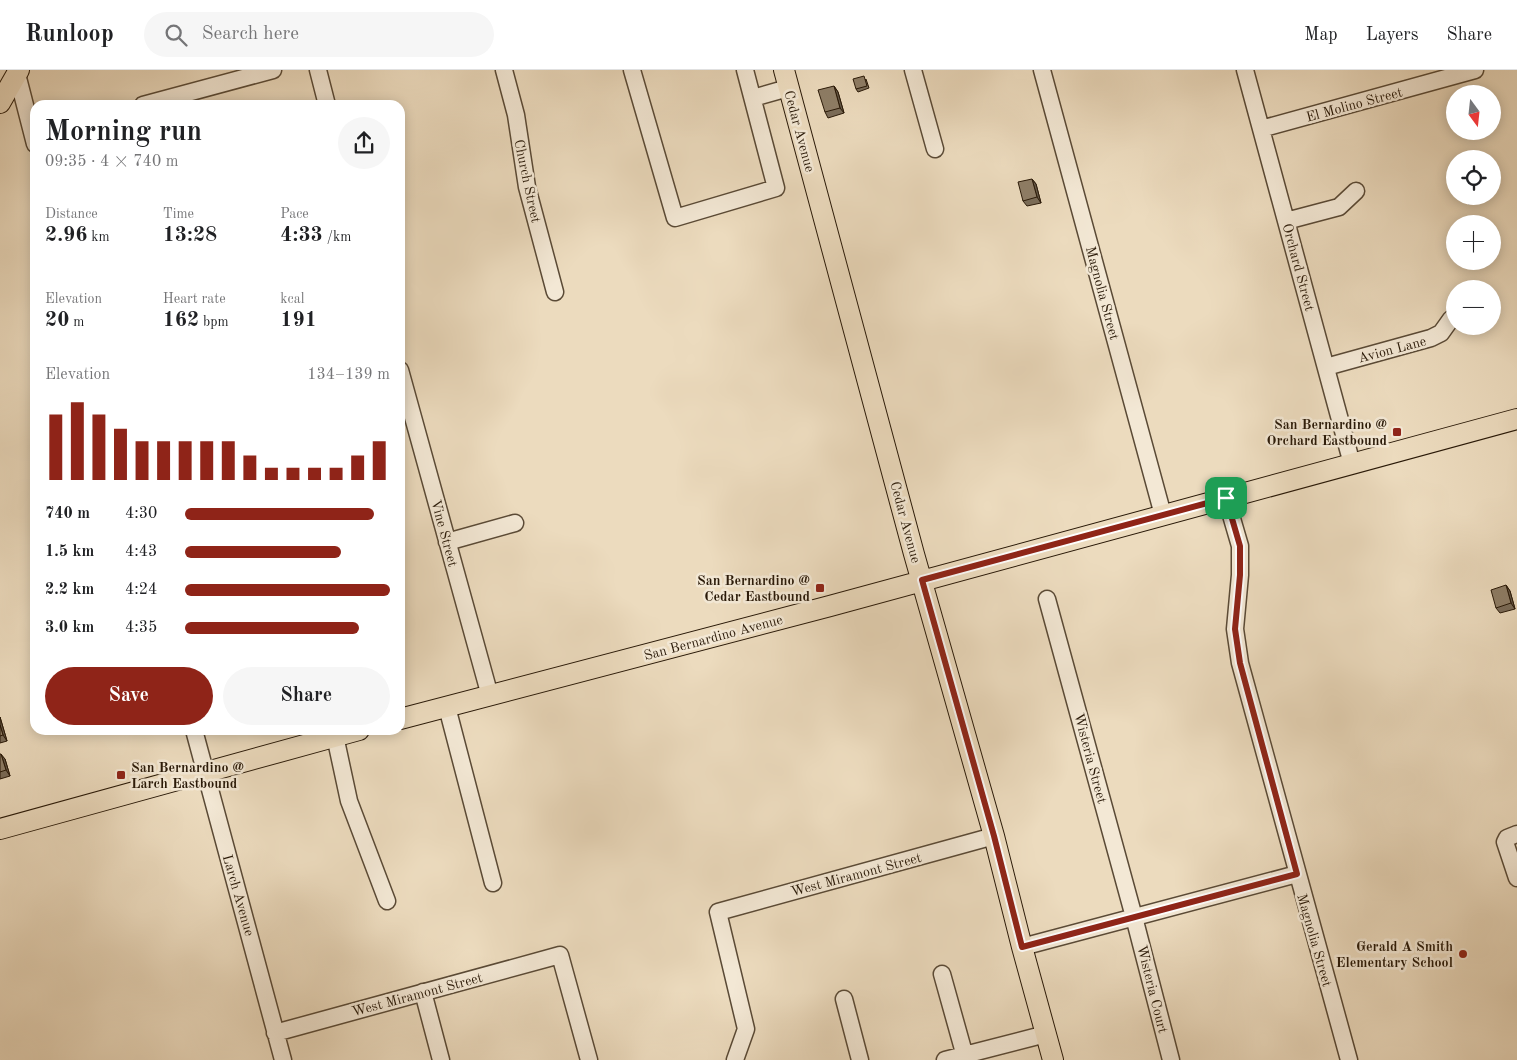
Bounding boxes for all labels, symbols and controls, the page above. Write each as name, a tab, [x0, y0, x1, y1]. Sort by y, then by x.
search box	[144, 12, 494, 57]
icon: search	[162, 21, 190, 49]
text: Runloop	[25, 23, 114, 47]
text: Search here	[202, 25, 299, 44]
text: Map	[1304, 26, 1338, 44]
text: Layers	[1366, 26, 1418, 44]
text: Share	[1446, 26, 1492, 44]
street label: El Molino Street	[1305, 85, 1404, 125]
north arrow	[1446, 85, 1501, 140]
map controls	[1446, 85, 1501, 335]
street label: Cedar Avenue	[781, 89, 817, 174]
button: share	[338, 117, 390, 169]
text: Morning run	[45, 119, 202, 147]
street label: Church Street	[511, 138, 543, 224]
button: locate	[1446, 150, 1501, 205]
text: 09:35 · 4 × 740 m	[45, 154, 178, 170]
text: Distance	[45, 207, 98, 221]
text: Time	[163, 207, 194, 221]
text: Pace	[280, 207, 309, 221]
button: +	[1446, 215, 1501, 270]
street label: Orchard Street	[1280, 222, 1316, 313]
text: 2.96	[45, 225, 87, 246]
text: 13:28	[163, 225, 217, 246]
text: 4:33	[280, 225, 323, 246]
text: km	[87, 230, 110, 244]
text: /km	[323, 230, 351, 244]
street label: Magnolia Street	[1083, 245, 1121, 342]
button: −	[1446, 280, 1501, 335]
text: Elevation	[45, 292, 102, 306]
text: Heart rate	[163, 292, 226, 306]
text: kcal	[280, 292, 304, 306]
text: 20	[45, 310, 69, 331]
text: 162	[163, 310, 199, 331]
text: 191	[280, 310, 317, 331]
text: m	[69, 315, 84, 329]
text: bpm	[199, 315, 229, 329]
street label: Avion Lane	[1357, 334, 1428, 366]
text: Elevation	[45, 367, 110, 383]
text: 134–139 m	[307, 367, 390, 383]
place label: San Bernardino @ Orchard Eastbound	[1267, 418, 1387, 448]
marker: San Bernardino @ Orchard Eastbound	[1391, 426, 1403, 438]
pin	[1205, 477, 1247, 519]
street label: Cedar Avenue	[887, 480, 923, 565]
icon: arrive	[1212, 484, 1240, 512]
street label: Vine Street	[428, 498, 460, 568]
text: 740 m	[45, 506, 90, 522]
text: 4:30	[125, 506, 157, 522]
text: 1.5 km	[45, 544, 94, 560]
text: 4:43	[125, 544, 157, 560]
place label: San Bernardino @ Cedar Eastbound	[697, 574, 810, 604]
text: 2.2 km	[45, 582, 94, 598]
text: 4:24	[125, 582, 157, 598]
marker: San Bernardino @ Cedar Eastbound	[814, 582, 826, 594]
street label: San Bernardino Avenue	[642, 613, 784, 663]
text: 3.0 km	[45, 620, 94, 636]
text: 4:35	[125, 620, 157, 636]
button: Save	[45, 667, 213, 725]
button: Share	[223, 667, 390, 725]
street label: Wisteria Street	[1071, 712, 1109, 805]
place label: San Bernardino @ Larch Eastbound	[131, 761, 244, 791]
marker: San Bernardino @ Larch Eastbound	[115, 769, 127, 781]
street label: West Miramont Street	[789, 851, 923, 899]
street label: Larch Avenue	[220, 853, 256, 938]
street label: Magnolia Street	[1294, 892, 1334, 989]
place label: Gerald A Smith Elementary School	[1336, 940, 1453, 970]
street label: Wisteria Court	[1134, 944, 1170, 1035]
marker: Gerald A Smith Elementary School	[1457, 948, 1469, 960]
street label: West Miramont Street	[350, 971, 484, 1019]

